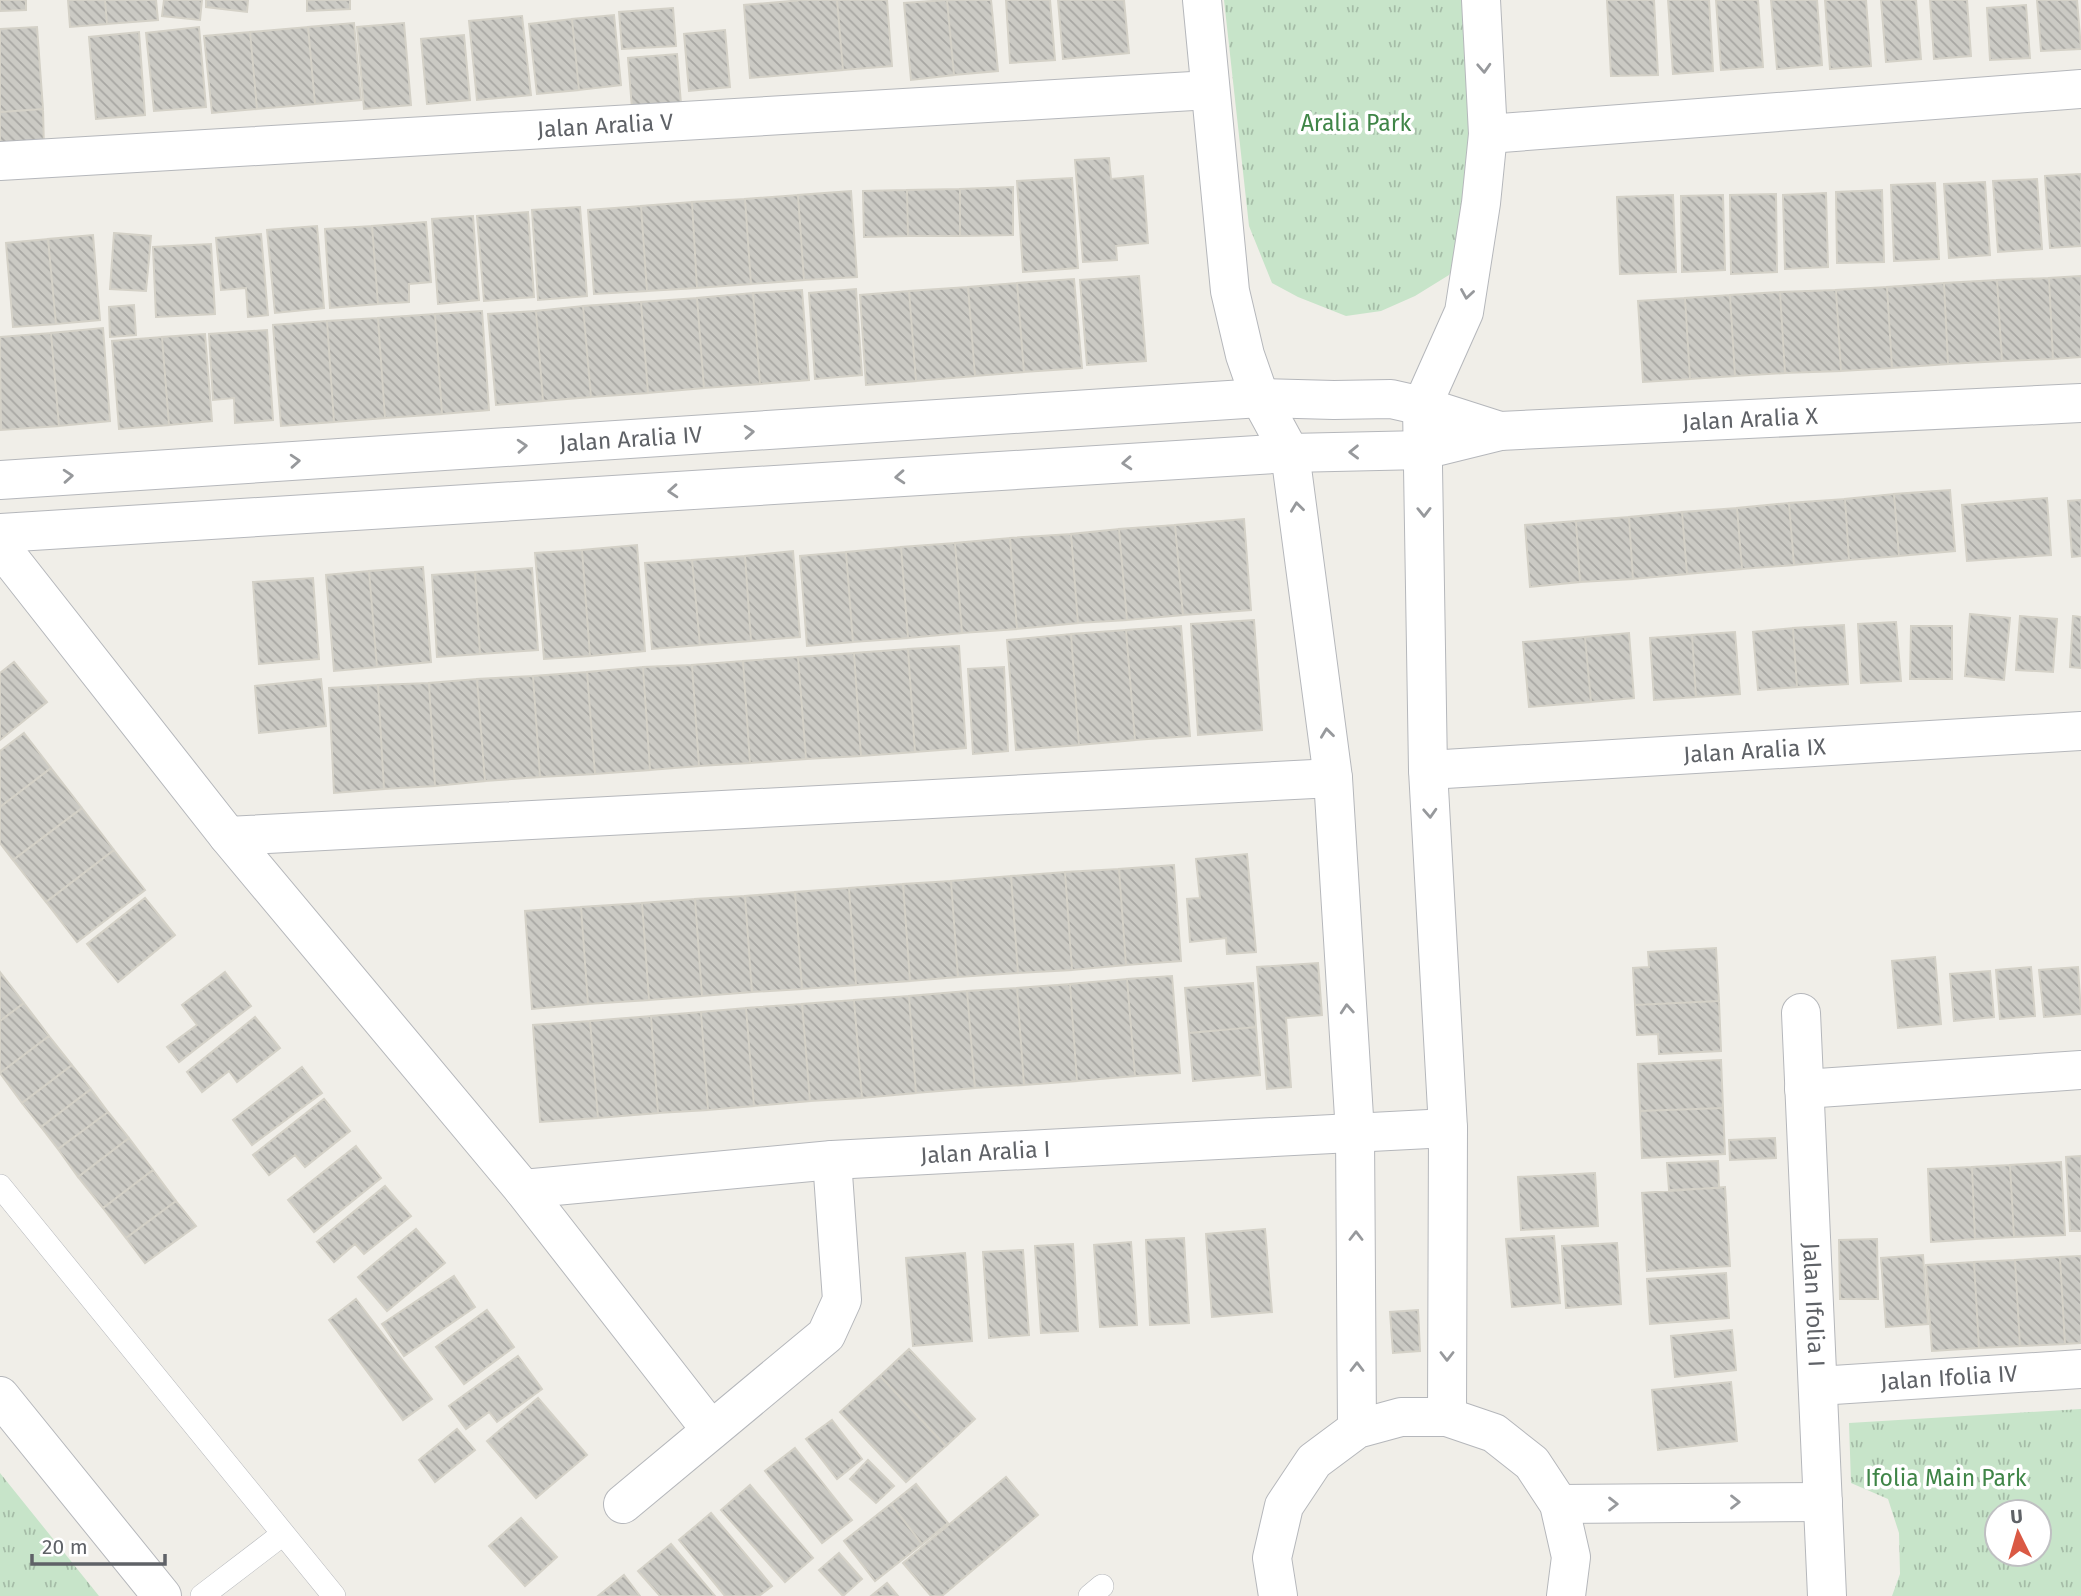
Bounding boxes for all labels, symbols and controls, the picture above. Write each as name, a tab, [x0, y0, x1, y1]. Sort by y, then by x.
one-way arrow	[1477, 63, 1492, 74]
street label: Jalan Aralia V	[536, 108, 674, 143]
park label: Aralia Park	[1301, 109, 1412, 137]
one-way arrow	[1460, 288, 1475, 300]
street label: Jalan Aralia X	[1681, 402, 1819, 436]
street label: Jalan Aralia IV	[558, 420, 703, 458]
one-way arrow	[744, 424, 755, 439]
one-way arrow	[517, 439, 528, 454]
one-way arrow	[1349, 444, 1360, 459]
one-way arrow	[290, 454, 301, 469]
one-way arrow	[1121, 455, 1132, 470]
one-way arrow	[63, 469, 74, 484]
one-way arrow	[894, 470, 905, 485]
one-way arrow	[667, 484, 678, 499]
one-way arrow	[1290, 502, 1305, 513]
one-way arrow	[1416, 507, 1431, 518]
one-way arrow	[1319, 727, 1334, 739]
street label: Jalan Aralia IX	[1682, 732, 1827, 769]
one-way arrow	[1422, 808, 1437, 819]
one-way arrow	[1340, 1003, 1355, 1014]
street label: Jalan Aralia I	[920, 1135, 1051, 1169]
one-way arrow	[1348, 1230, 1364, 1241]
street label: Jalan Ifolia I	[1797, 1242, 1831, 1367]
one-way arrow	[1439, 1351, 1455, 1361]
street label: Jalan Ifolia IV	[1879, 1359, 2018, 1396]
one-way arrow	[1349, 1361, 1365, 1372]
park label: Ifolia Main Park	[1865, 1464, 2027, 1492]
one-way arrow	[1730, 1494, 1741, 1510]
one-way arrow	[1608, 1496, 1618, 1512]
north arrow	[1983, 1498, 2053, 1568]
text: U	[2009, 1505, 2024, 1529]
scale bar	[32, 1522, 164, 1566]
text: 20 m	[42, 1534, 88, 1560]

